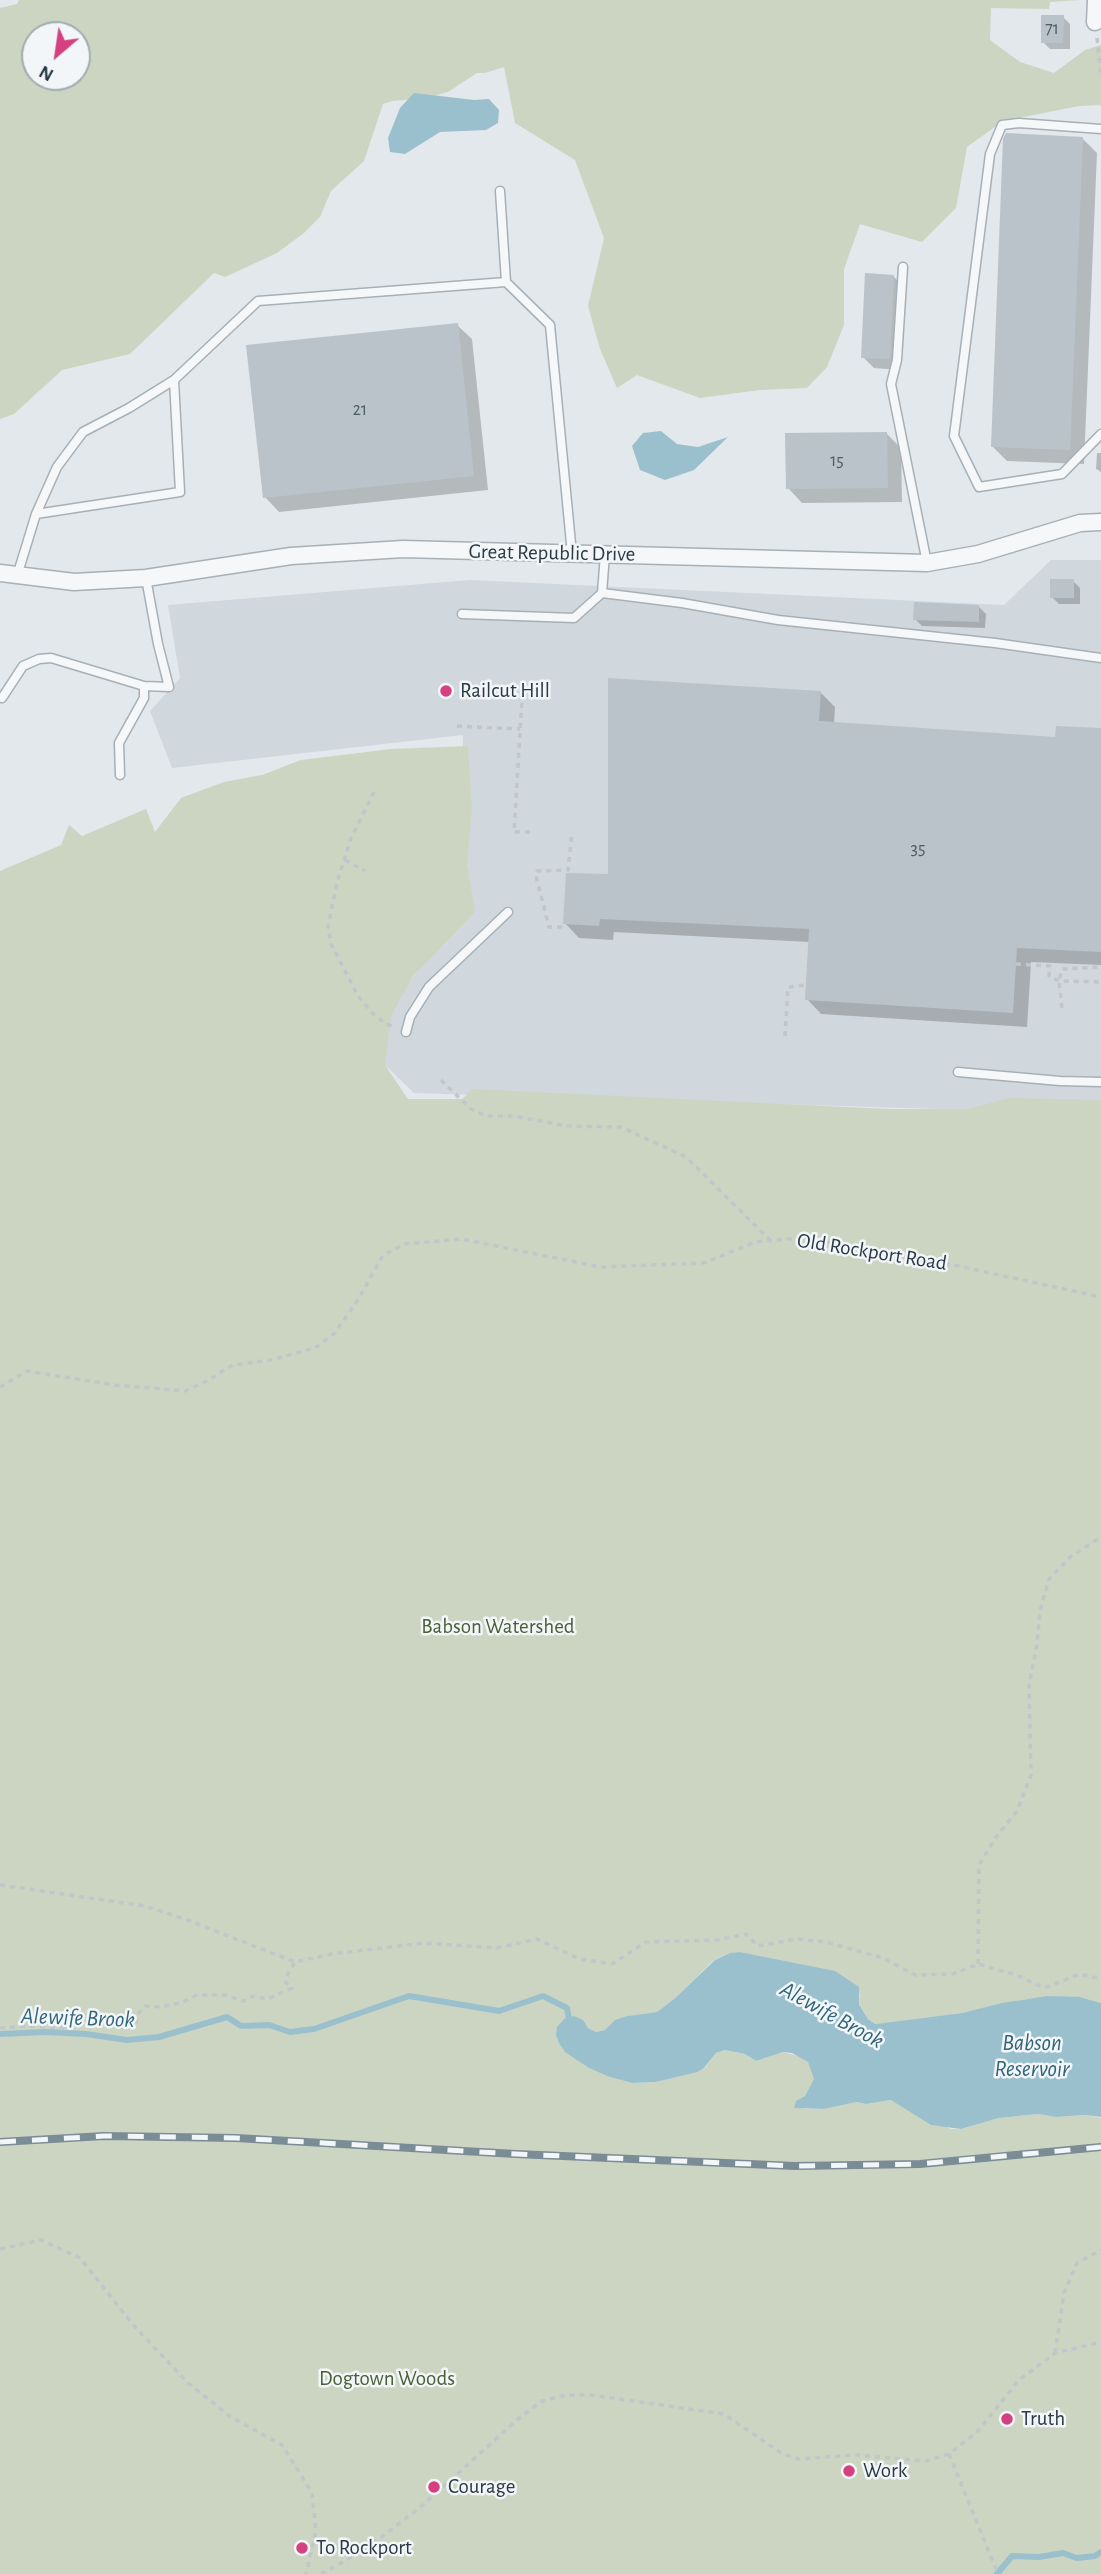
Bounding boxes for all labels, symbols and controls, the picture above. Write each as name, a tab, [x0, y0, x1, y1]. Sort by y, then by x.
house number: 71	[1045, 18, 1059, 40]
north arrow	[21, 21, 91, 91]
text: N	[36, 62, 57, 85]
house number: 21	[353, 399, 367, 421]
house number: 15	[830, 450, 844, 472]
street label: Great Republic Drive	[468, 539, 636, 567]
place label: Railcut Hill	[460, 678, 550, 704]
marker: Railcut Hill	[438, 683, 454, 699]
house number: 35	[911, 838, 925, 860]
street label: Old Rockport Road	[795, 1228, 949, 1276]
park label: Babson Watershed	[421, 1614, 575, 1640]
water label: Alewife Brook	[775, 1975, 889, 2055]
water label: Alewife Brook	[21, 2002, 135, 2034]
water label: Babson Reservoir	[995, 2029, 1069, 2083]
park label: Dogtown Woods	[319, 2366, 455, 2392]
place label: Truth	[1021, 2406, 1065, 2432]
marker: Truth	[999, 2411, 1015, 2427]
place label: Work	[863, 2458, 907, 2484]
marker: Work	[841, 2463, 857, 2479]
place label: Courage	[448, 2474, 515, 2500]
marker: Courage	[426, 2479, 442, 2495]
place label: To Rockport	[316, 2535, 412, 2561]
marker: To Rockport	[294, 2540, 310, 2556]

